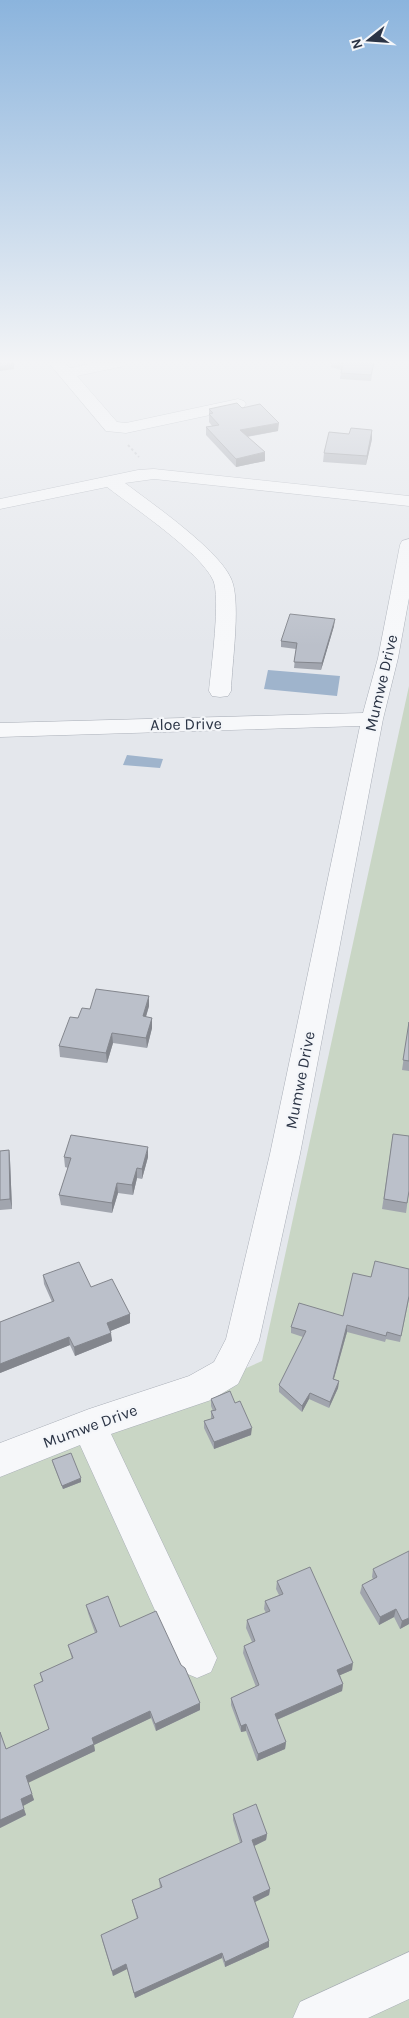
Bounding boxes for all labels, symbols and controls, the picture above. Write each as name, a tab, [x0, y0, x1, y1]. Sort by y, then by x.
north arrow	[344, 15, 394, 65]
text: N	[347, 36, 367, 51]
street label: Mumwe Drive	[361, 633, 401, 733]
street label: Aloe Drive	[150, 714, 222, 734]
street label: Mumwe Drive	[281, 1030, 319, 1130]
street label: Mumwe Drive	[40, 1400, 140, 1452]

